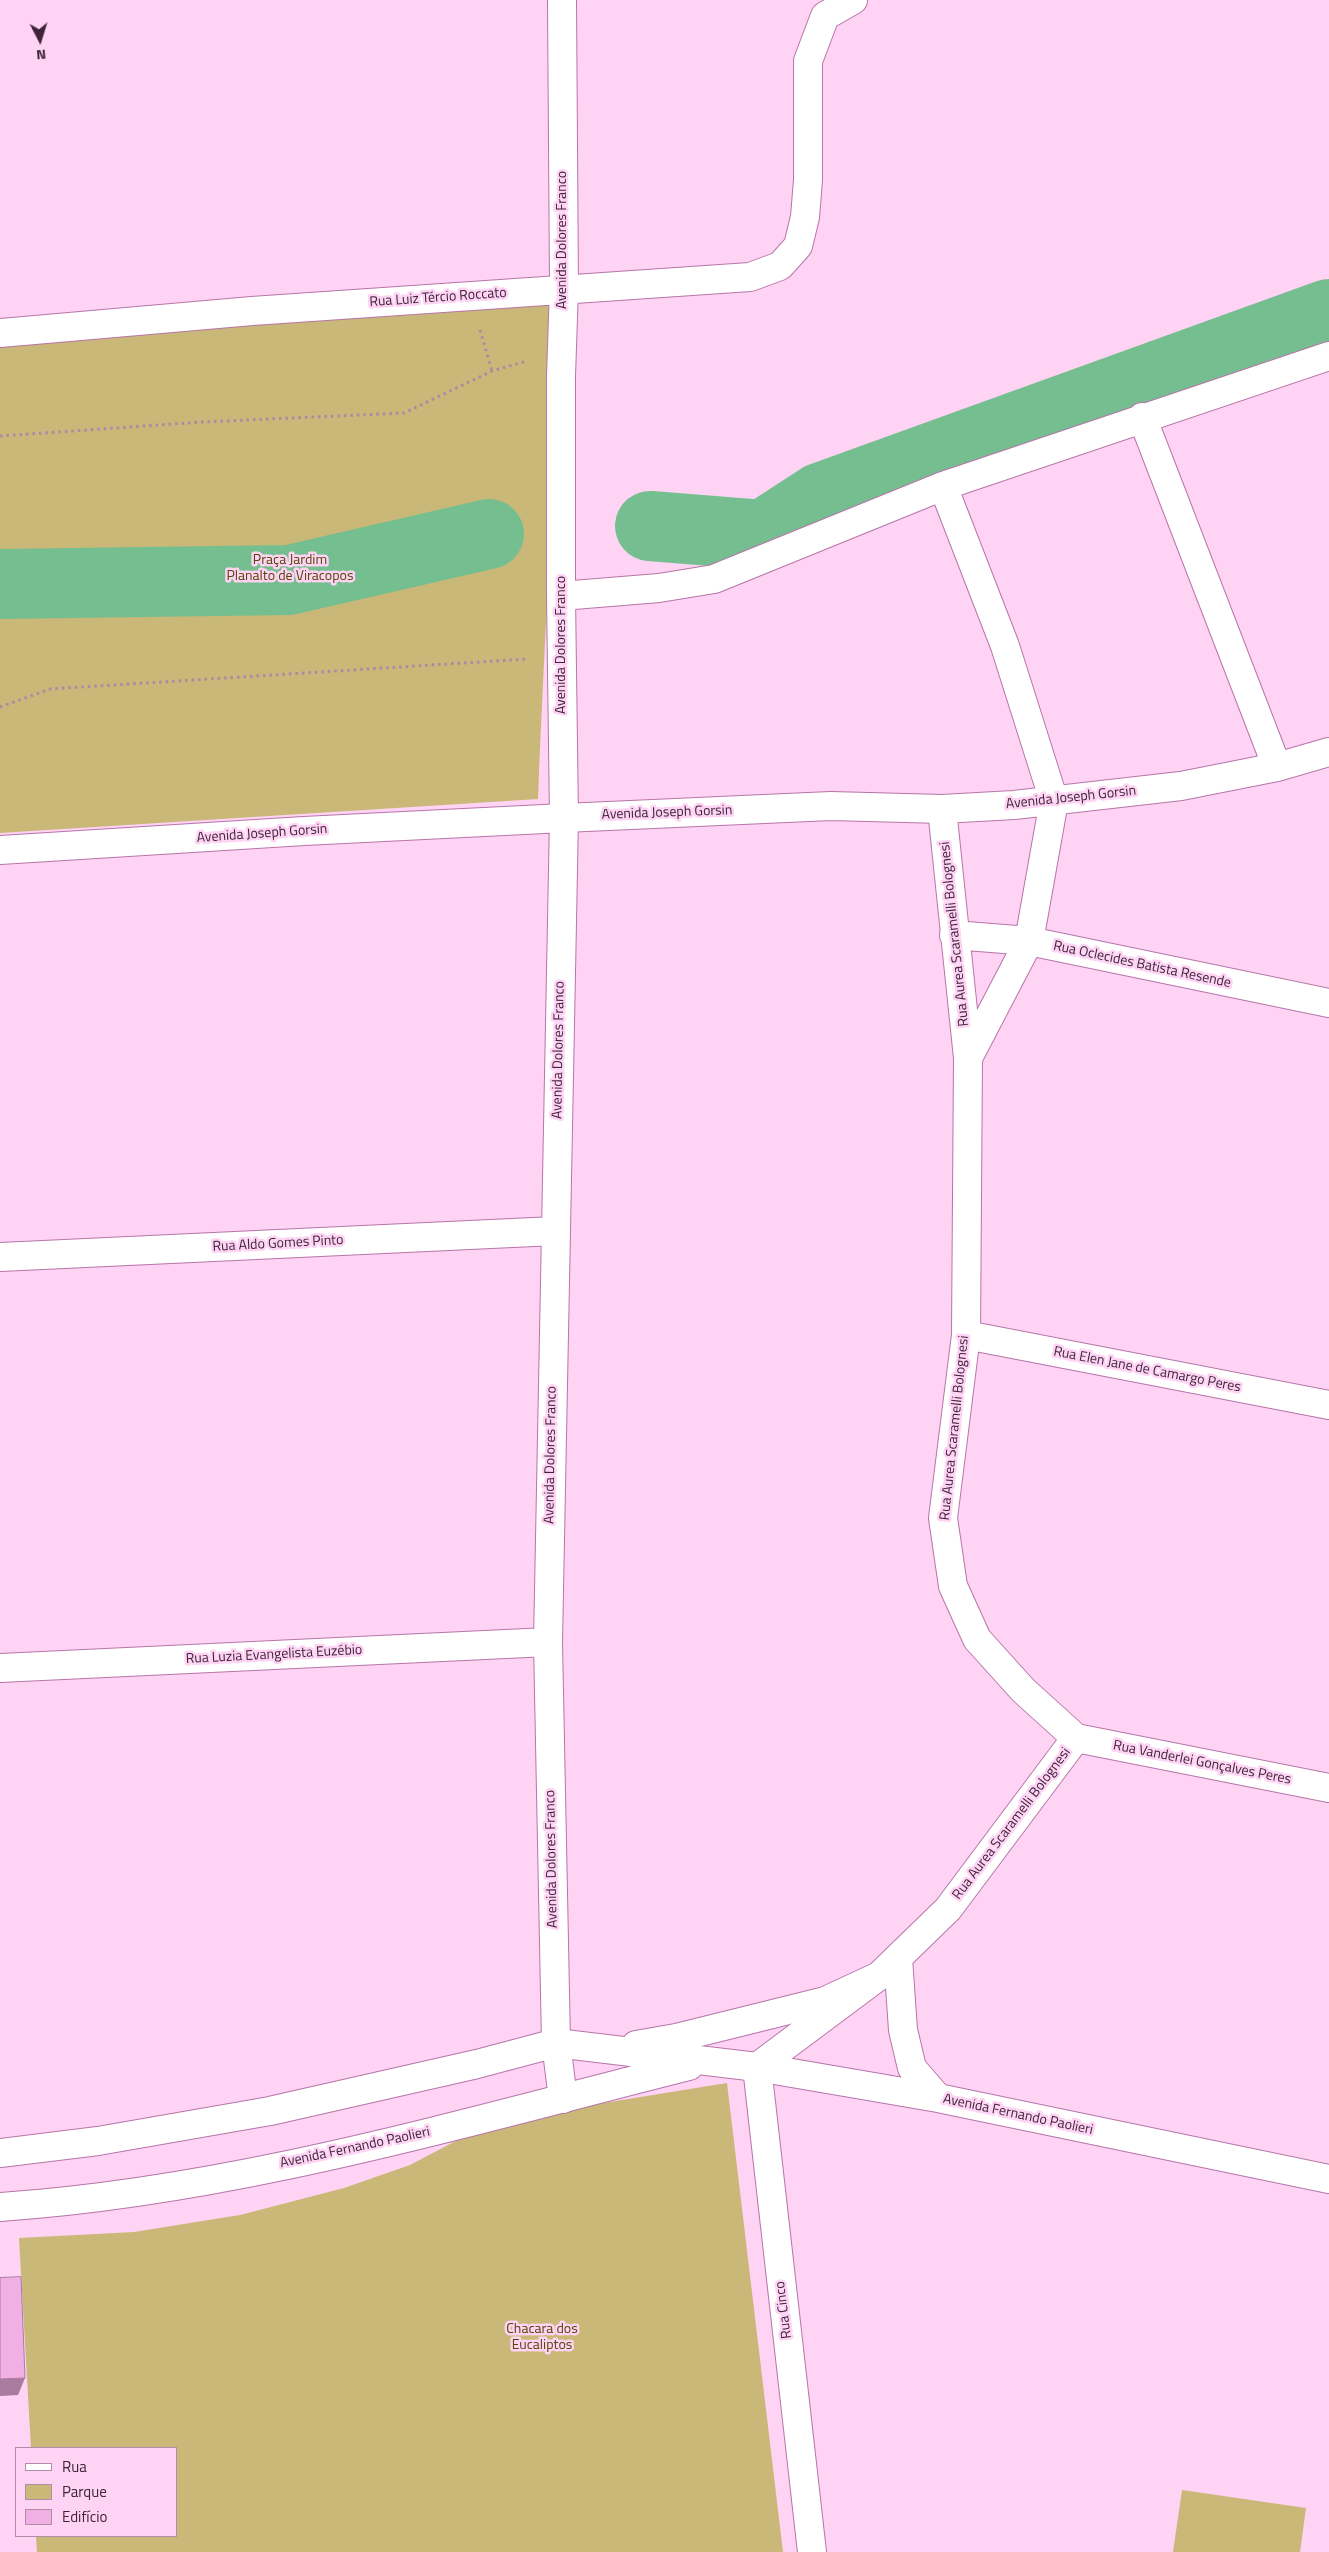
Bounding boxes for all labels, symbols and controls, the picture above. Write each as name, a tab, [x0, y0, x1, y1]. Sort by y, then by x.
north arrow	[15, 15, 65, 65]
text: N	[36, 45, 47, 66]
street label: Avenida Dolores Franco	[555, 171, 571, 309]
street label: Rua Luiz Tércio Roccato	[369, 285, 507, 311]
park label: Praça Jardim Planalto de Viracopos	[226, 553, 354, 586]
street label: Avenida Dolores Franco	[554, 576, 570, 714]
street label: Avenida Joseph Gorsin	[1005, 783, 1137, 813]
street label: Avenida Joseph Gorsin	[601, 802, 733, 824]
street label: Avenida Joseph Gorsin	[196, 821, 328, 847]
street label: Rua Aurea Scaramelli Bolognesi	[937, 841, 973, 1027]
street label: Rua Oclecides Batista Resende	[1052, 938, 1232, 992]
street label: Avenida Dolores Franco	[549, 981, 569, 1119]
street label: Rua Aldo Gomes Pinto	[212, 1232, 344, 1256]
street label: Rua Aurea Scaramelli Bolognesi	[937, 1335, 973, 1521]
street label: Rua Elen Jane de Camargo Peres	[1052, 1344, 1242, 1396]
street label: Avenida Dolores Franco	[541, 1386, 561, 1524]
street label: Rua Luzia Evangelista Euzébio	[185, 1642, 363, 1668]
street label: Rua Vanderlei Gonçalves Peres	[1112, 1737, 1292, 1789]
street label: Rua Aurea Scaramelli Bolognesi	[949, 1745, 1075, 1903]
street label: Avenida Dolores Franco	[542, 1790, 562, 1928]
street label: Avenida Fernando Paolieri	[942, 2091, 1094, 2139]
street label: Avenida Fernando Paolieri	[279, 2124, 431, 2172]
street label: Rua Cinco	[772, 2280, 796, 2340]
park label: Chacara dos Eucaliptos	[506, 2322, 578, 2354]
legend	[15, 2447, 178, 2537]
text: Rua	[62, 2455, 87, 2478]
text: Parque	[62, 2480, 107, 2503]
text: Edifício	[62, 2505, 107, 2528]

